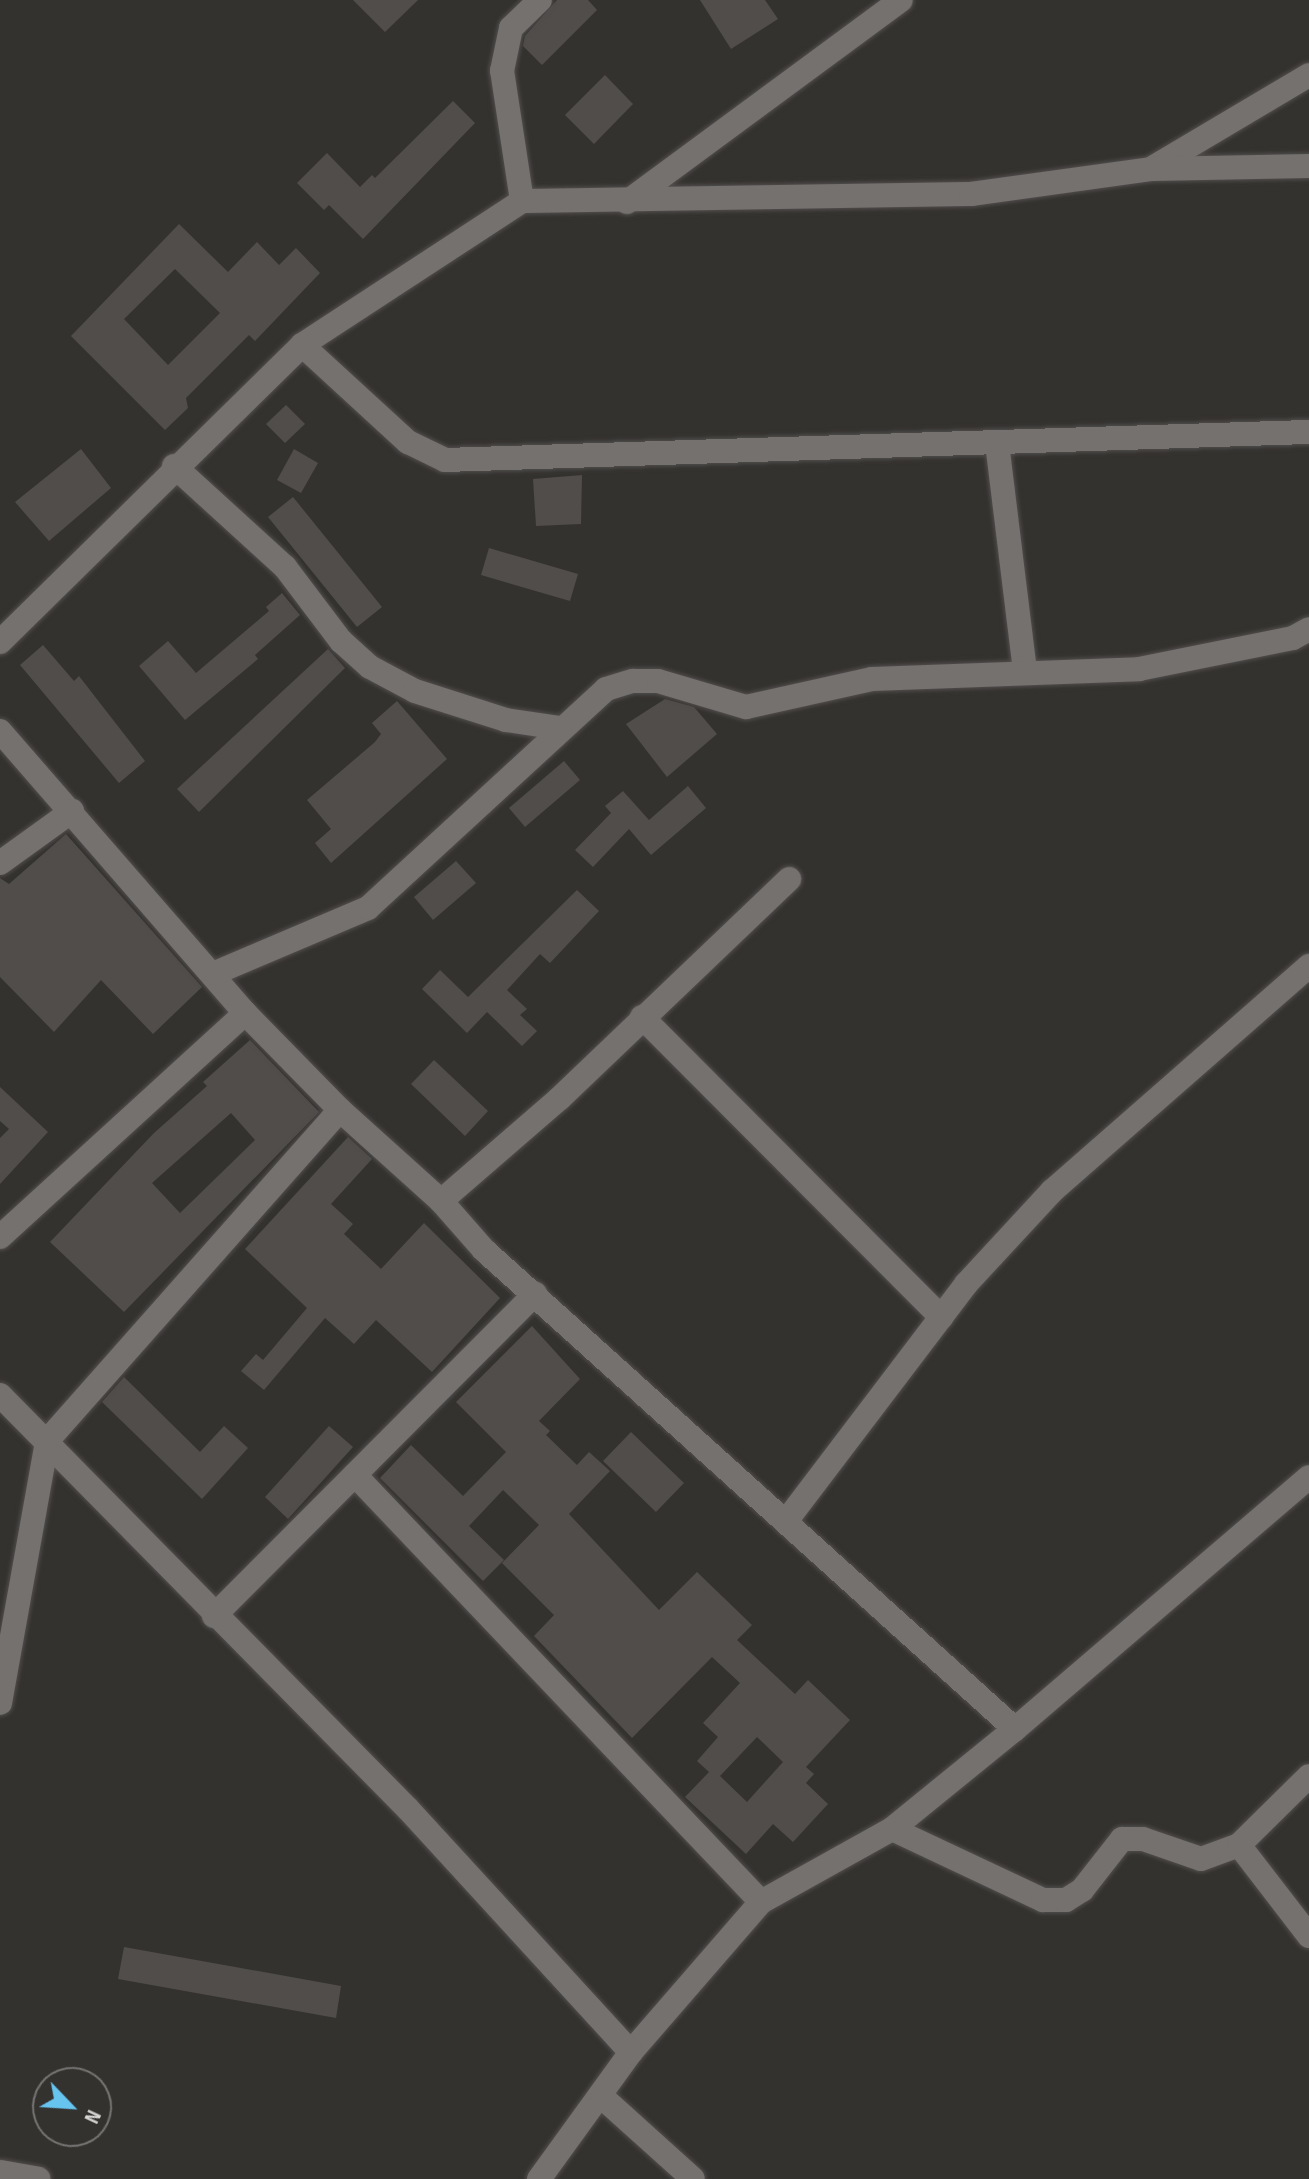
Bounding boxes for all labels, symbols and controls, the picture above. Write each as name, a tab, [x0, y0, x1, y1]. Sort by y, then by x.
north arrow	[32, 2067, 112, 2147]
text: N	[78, 2105, 107, 2128]

